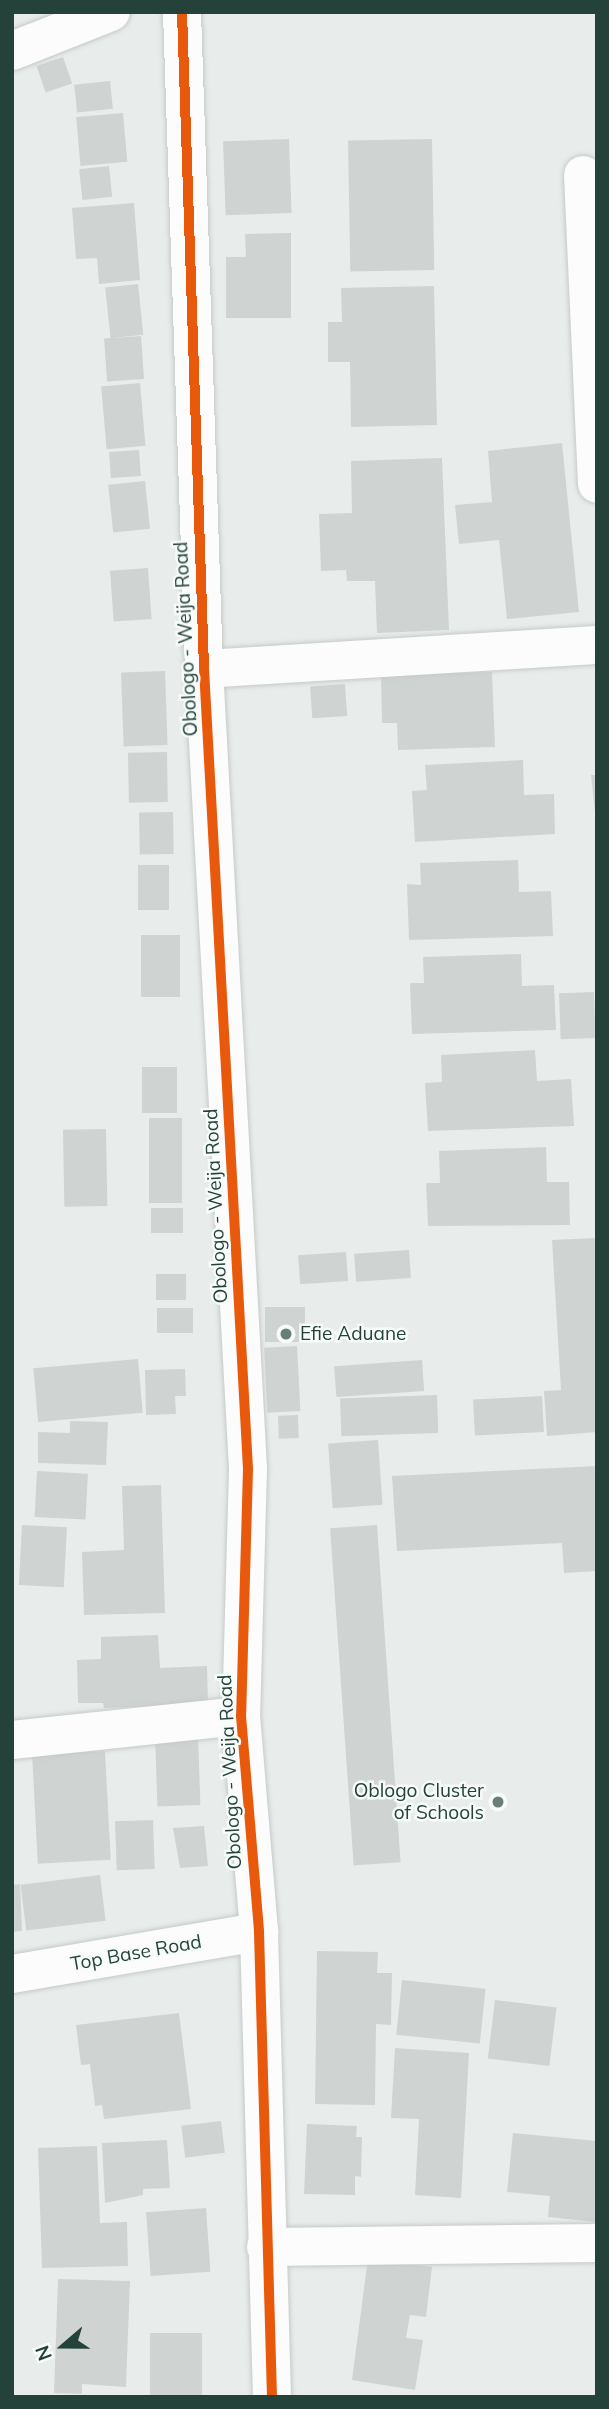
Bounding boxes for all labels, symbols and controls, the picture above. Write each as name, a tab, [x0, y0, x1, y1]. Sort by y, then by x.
street label: Obologo - Weija Road	[170, 541, 202, 737]
street label: Obologo - Weija Road	[200, 1108, 232, 1304]
place label: Efie Aduane	[300, 1323, 406, 1345]
marker: Efie Aduane	[278, 1326, 294, 1342]
street label: Obologo - Weija Road	[214, 1674, 246, 1870]
place label: Oblogo Cluster of Schools	[354, 1780, 484, 1824]
marker: Oblogo Cluster of Schools	[490, 1794, 506, 1810]
street label: Top Base Road	[69, 1930, 203, 1976]
north arrow	[28, 2311, 98, 2381]
text: N	[30, 2342, 57, 2364]

